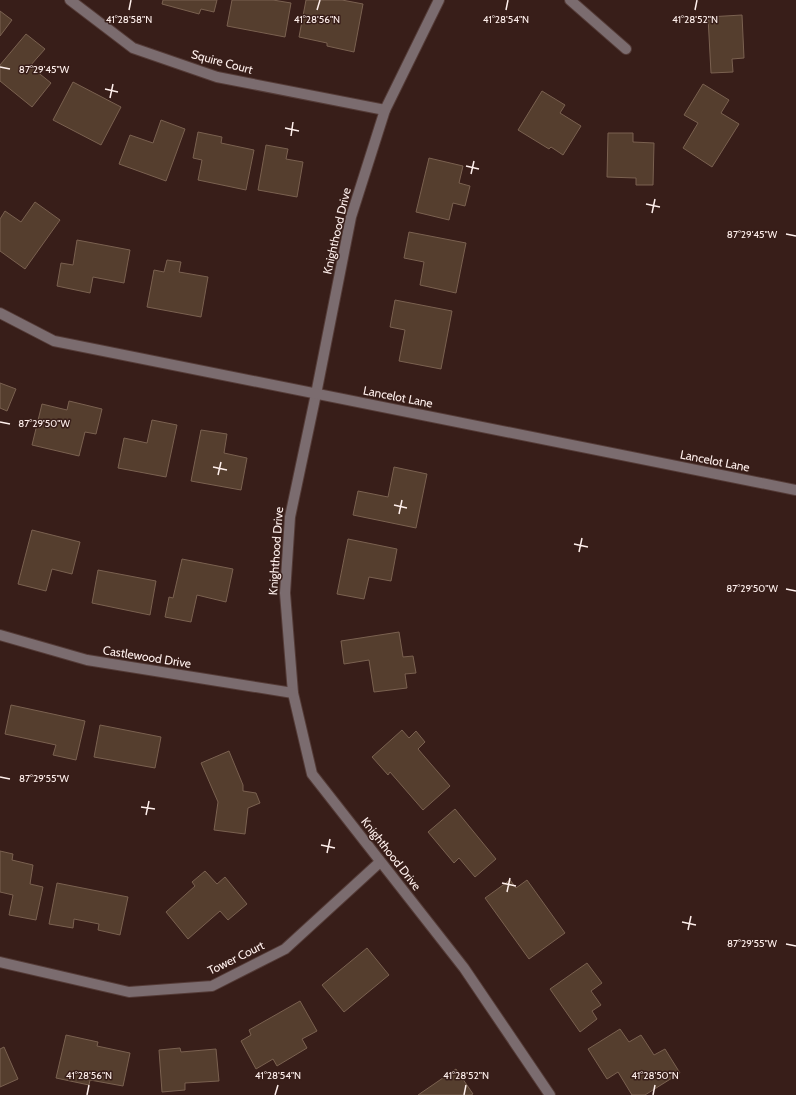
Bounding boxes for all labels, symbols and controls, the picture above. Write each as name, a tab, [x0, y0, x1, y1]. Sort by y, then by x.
text: 41°28'58"N	[106, 13, 152, 26]
text: 41°28'56"N	[294, 13, 340, 26]
text: 41°28'54"N	[483, 13, 529, 26]
text: 41°28'52"N	[672, 13, 718, 26]
street label: Squire Court	[190, 46, 254, 77]
text: 87°29'45"W	[19, 63, 70, 76]
street label: Knighthood Drive	[319, 186, 354, 276]
text: 87°29'45"W	[727, 228, 778, 241]
street label: Lancelot Lane	[362, 382, 434, 411]
text: 87°29'50"W	[18, 417, 70, 430]
street label: Lancelot Lane	[679, 446, 751, 475]
street label: Knighthood Drive	[265, 506, 286, 596]
text: 87°29'50"W	[726, 582, 778, 595]
street label: Castlewood Drive	[102, 642, 192, 671]
text: 87°29'55"W	[19, 772, 70, 785]
street label: Knighthood Drive	[358, 814, 425, 893]
street label: Tower Court	[205, 937, 267, 978]
text: 87°29'55"W	[727, 937, 778, 950]
text: 41°28'56"N	[66, 1069, 112, 1082]
text: 41°28'54"N	[255, 1069, 301, 1082]
text: 41°28'52"N	[443, 1069, 489, 1082]
text: 41°28'50"N	[631, 1069, 679, 1082]

